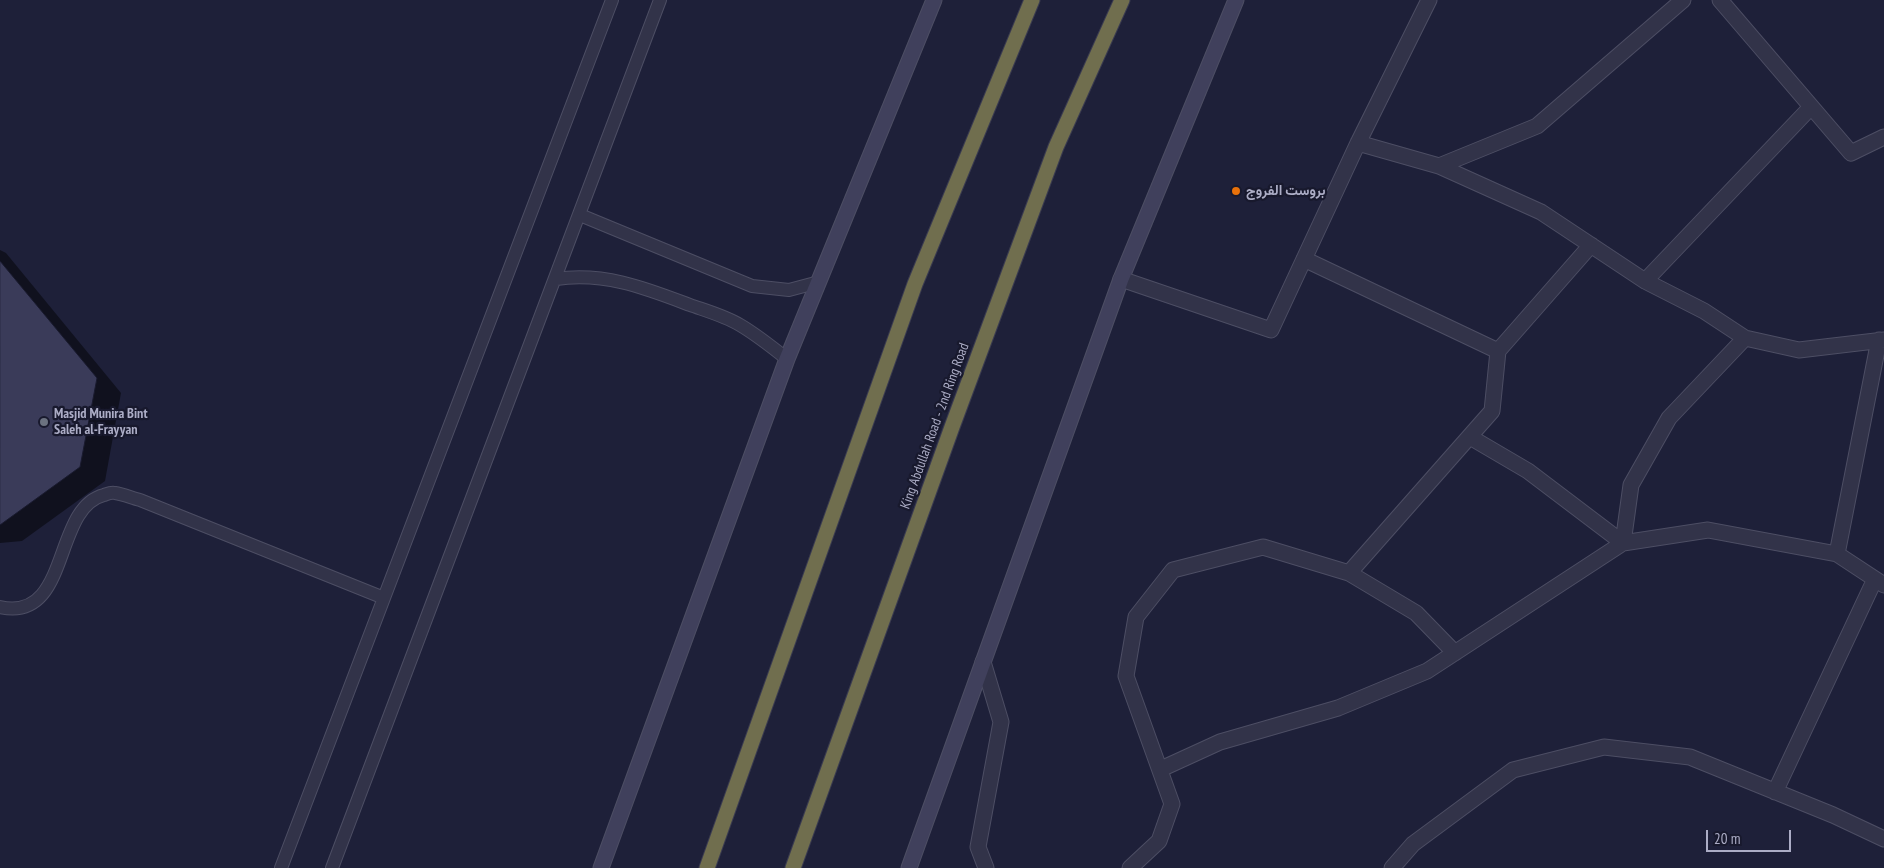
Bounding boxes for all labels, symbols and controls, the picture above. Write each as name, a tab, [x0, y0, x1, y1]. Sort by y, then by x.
place label: بروست الفروج	[1246, 183, 1326, 199]
marker: بروست الفروج	[1230, 185, 1242, 197]
street label: King Abdullah Road - 2nd Ring Road	[897, 341, 973, 511]
place label: Masjid Munira Bint Saleh al-Frayyan	[54, 406, 147, 438]
marker: Masjid Munira Bint Saleh al-Frayyan	[38, 416, 50, 428]
scale bar	[1709, 820, 1794, 852]
text: 20 m	[1714, 829, 1740, 848]

